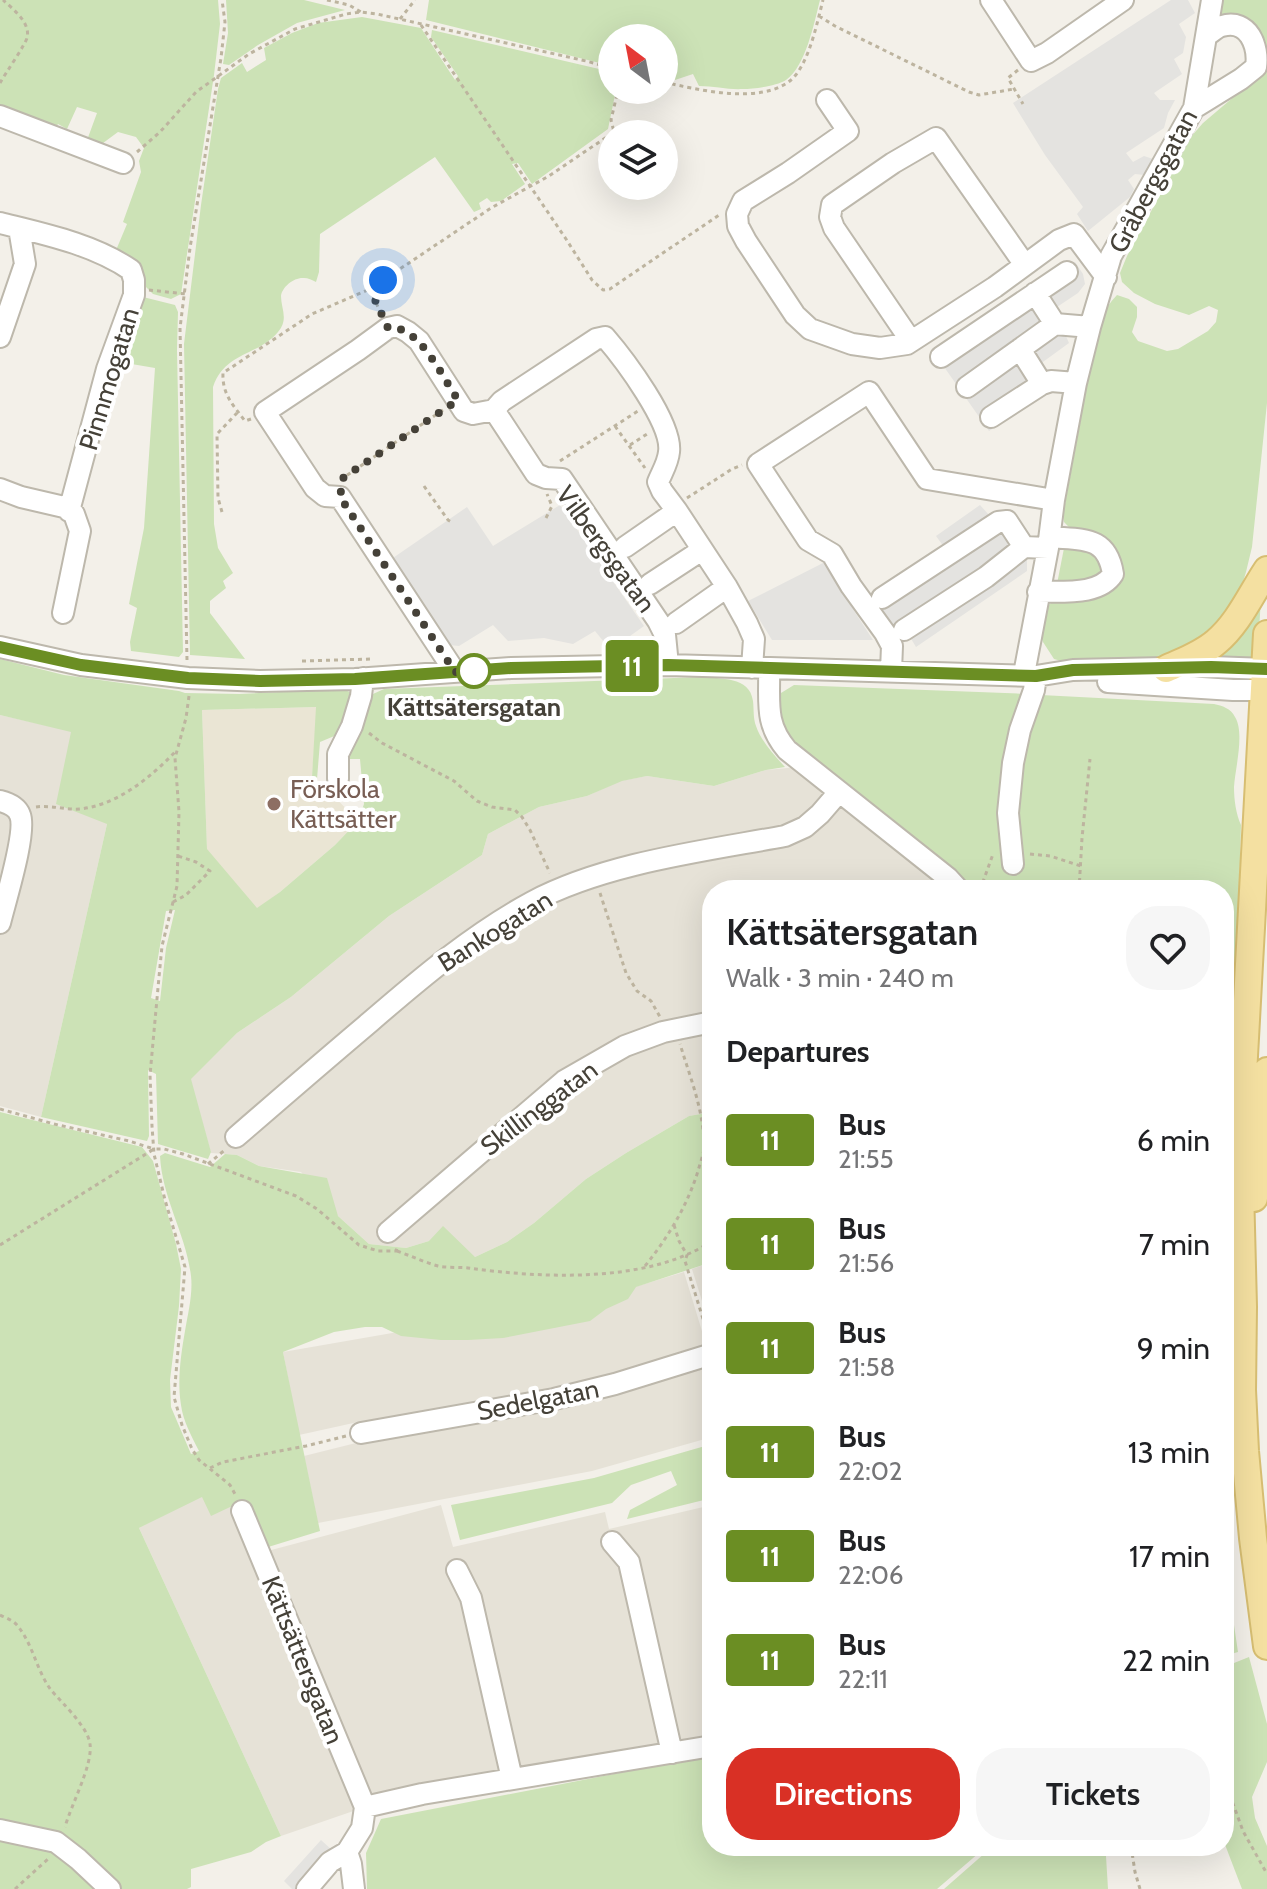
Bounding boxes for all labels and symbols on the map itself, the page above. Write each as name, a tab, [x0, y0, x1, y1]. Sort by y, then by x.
north arrow	[598, 24, 678, 104]
street label: Gråbergsgatan	[1102, 104, 1204, 258]
your location	[363, 260, 403, 300]
street label: Pinnmogatan	[72, 304, 146, 454]
street label: Vilbergsgatan	[549, 479, 663, 619]
line badge: 11	[596, 640, 668, 692]
marker: Kättsätersgatan	[457, 654, 491, 688]
place label: Kättsätersgatan	[387, 691, 561, 723]
place label: Förskola Kättsätter	[290, 773, 397, 835]
marker: Förskola Kättsätter	[265, 795, 283, 813]
street label: Bankogatan	[432, 883, 558, 979]
street label: Skillinggatan	[474, 1054, 604, 1162]
street label: Sedelgatan	[474, 1373, 602, 1427]
street label: Kättsättersgatan	[255, 1571, 351, 1749]

